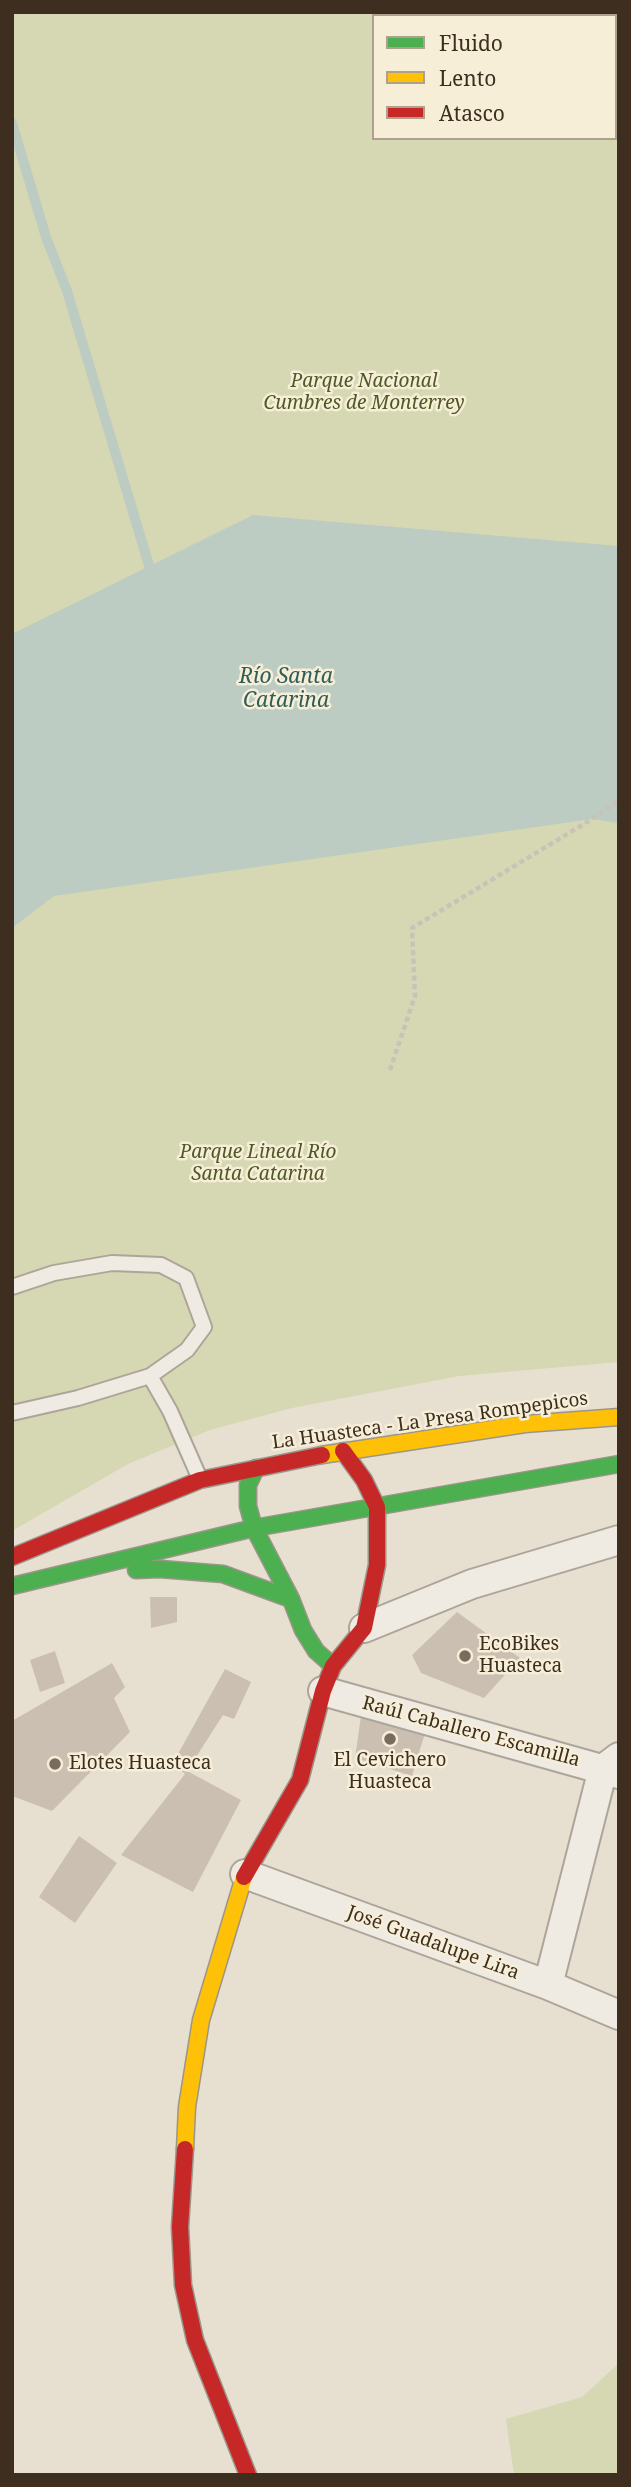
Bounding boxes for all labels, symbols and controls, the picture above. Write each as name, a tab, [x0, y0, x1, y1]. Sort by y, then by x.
legend	[372, 14, 617, 140]
text: Fluido	[439, 29, 503, 57]
text: Lento	[439, 64, 496, 92]
text: Atasco	[439, 99, 505, 127]
park label: Parque Nacional Cumbres de Monterrey	[263, 371, 465, 415]
water label: Río Santa Catarina	[239, 664, 333, 714]
park label: Parque Lineal Río Santa Catarina	[180, 1142, 336, 1186]
street label: La Huasteca - La Presa Rompepicos	[271, 1388, 589, 1454]
place label: EcoBikes Huasteca	[479, 1634, 562, 1678]
marker: EcoBikes Huasteca	[457, 1648, 473, 1664]
street label: Raúl Caballero Escamilla	[360, 1692, 582, 1772]
marker: El Cevichero Huasteca	[382, 1731, 398, 1747]
place label: El Cevichero Huasteca	[333, 1750, 447, 1794]
place label: Elotes Huasteca	[69, 1753, 211, 1775]
marker: Elotes Huasteca	[47, 1756, 63, 1772]
street label: José Guadalupe Lira	[344, 1901, 522, 1985]

